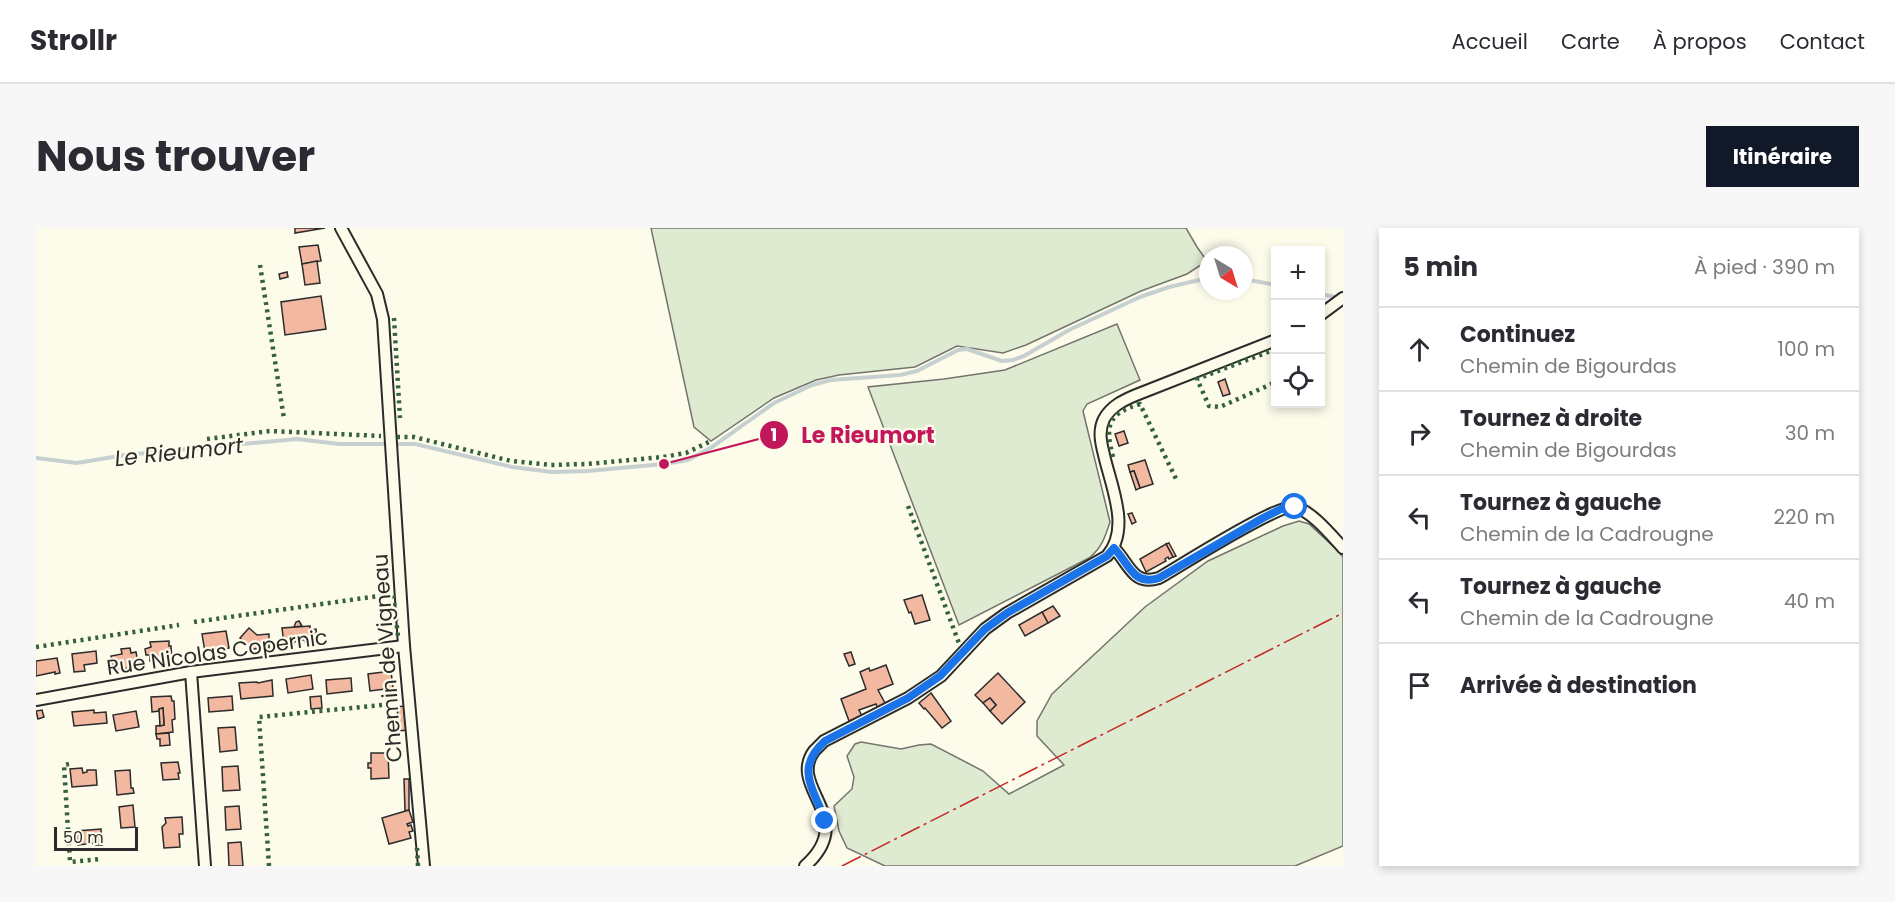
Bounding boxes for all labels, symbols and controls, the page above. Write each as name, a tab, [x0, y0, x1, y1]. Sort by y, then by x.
text: Strollr	[30, 21, 117, 60]
text: Accueil	[1451, 27, 1528, 56]
text: Carte	[1561, 27, 1620, 56]
text: À propos	[1653, 27, 1747, 56]
text: Contact	[1780, 27, 1865, 56]
button: Itinéraire	[1706, 126, 1859, 187]
text: Nous trouver	[36, 127, 315, 186]
north arrow	[1199, 246, 1253, 300]
map controls	[1271, 246, 1325, 408]
button: +	[1271, 246, 1325, 300]
text: 5 min	[1403, 249, 1478, 285]
text: À pied · 390 m	[1694, 253, 1835, 281]
button: −	[1271, 300, 1325, 354]
text: Continuez	[1460, 319, 1575, 350]
icon: ahead	[1403, 333, 1436, 366]
text: 100 m	[1778, 335, 1835, 363]
text: Chemin de Bigourdas	[1460, 352, 1677, 380]
button: locate	[1271, 354, 1325, 408]
text: Tournez à droite	[1460, 403, 1642, 434]
callout: Le Rieumort	[759, 415, 947, 455]
icon: right	[1403, 417, 1436, 450]
text: 30 m	[1785, 419, 1835, 447]
text: Le Rieumort	[801, 420, 935, 451]
text: 1	[771, 422, 777, 447]
water label: Le Rieumort	[113, 430, 246, 474]
text: Chemin de Bigourdas	[1460, 436, 1677, 464]
text: Tournez à gauche	[1460, 487, 1661, 518]
route start	[1281, 493, 1307, 519]
icon: left	[1403, 501, 1436, 534]
text: 220 m	[1774, 503, 1835, 531]
text: Chemin de la Cadrougne	[1460, 520, 1714, 548]
street label: Chemin de Vigneau	[365, 553, 409, 763]
text: Tournez à gauche	[1460, 571, 1661, 602]
icon: left	[1403, 585, 1436, 618]
text: 40 m	[1784, 587, 1835, 615]
text: Chemin de la Cadrougne	[1460, 604, 1714, 632]
street label: Rue Nicolas Copernic	[105, 622, 329, 682]
icon: arrive	[1403, 669, 1436, 702]
text: Arrivée à destination	[1460, 670, 1697, 701]
route end	[811, 807, 837, 833]
scale bar	[54, 824, 138, 852]
text: 50 m	[63, 826, 104, 849]

